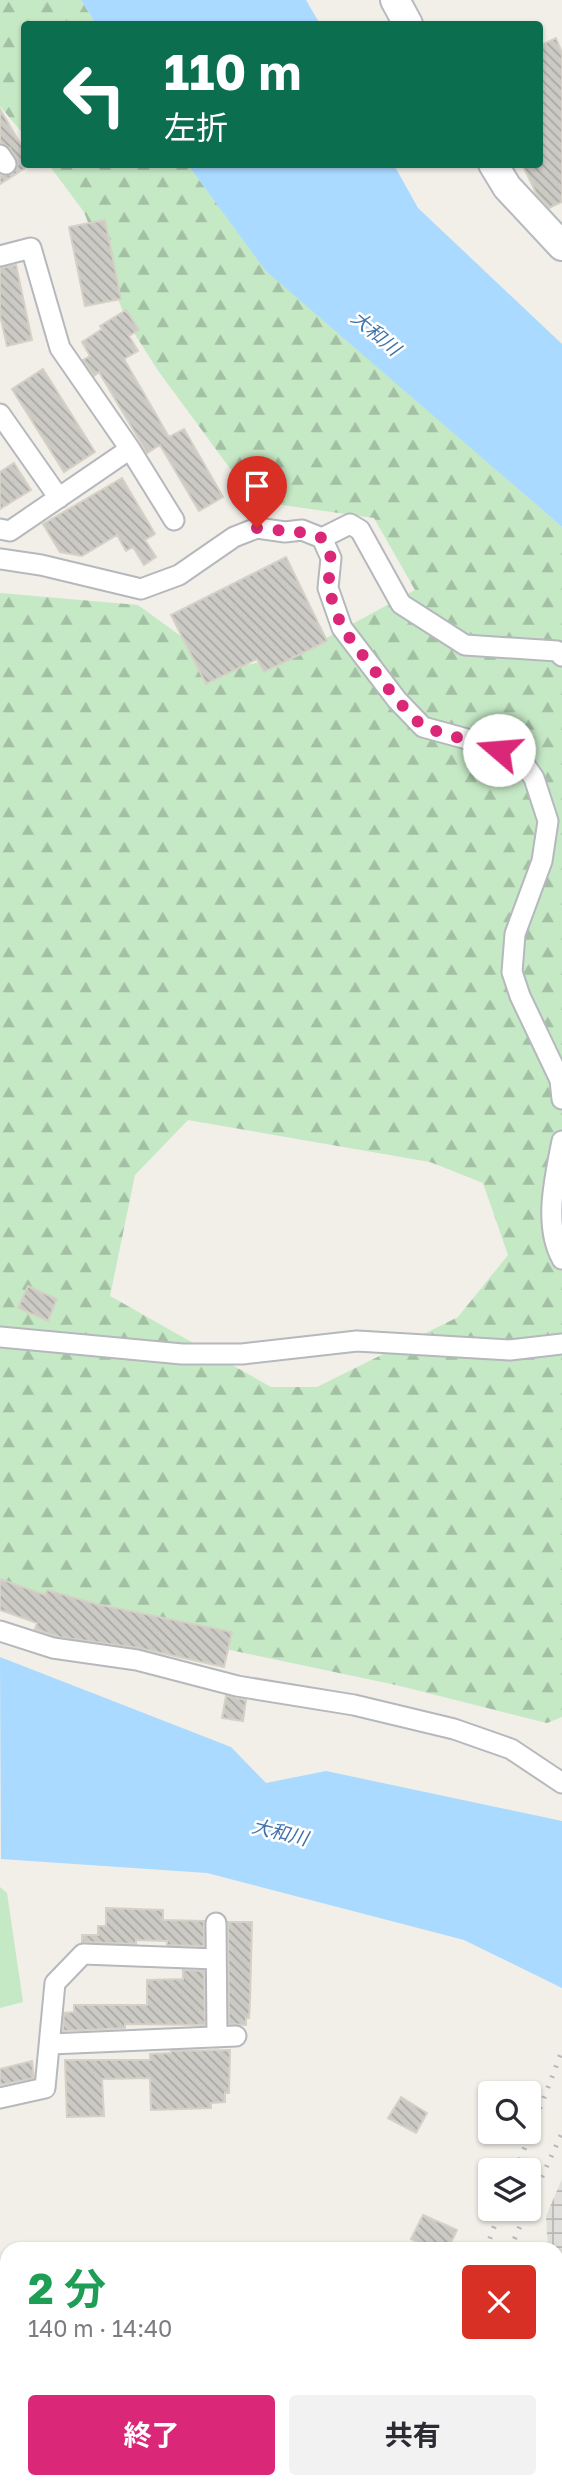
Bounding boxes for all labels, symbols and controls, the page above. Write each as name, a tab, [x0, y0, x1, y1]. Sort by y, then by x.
text: 110 m	[164, 42, 301, 101]
icon: left	[49, 49, 140, 140]
text: 左折	[164, 108, 228, 146]
water label: 大和川	[347, 305, 407, 361]
pin	[227, 456, 287, 528]
icon: arrive	[238, 467, 276, 505]
position arrow	[462, 713, 536, 787]
water label: 大和川	[250, 1813, 312, 1850]
map controls	[478, 2081, 541, 2221]
button: search	[478, 2081, 541, 2144]
button: layers	[478, 2158, 541, 2221]
text: 2 分	[28, 2263, 106, 2313]
button: close	[462, 2265, 536, 2339]
text: 140 m · 14:40	[28, 2314, 172, 2342]
button: 終了	[28, 2395, 275, 2475]
button: 共有	[289, 2395, 536, 2475]

